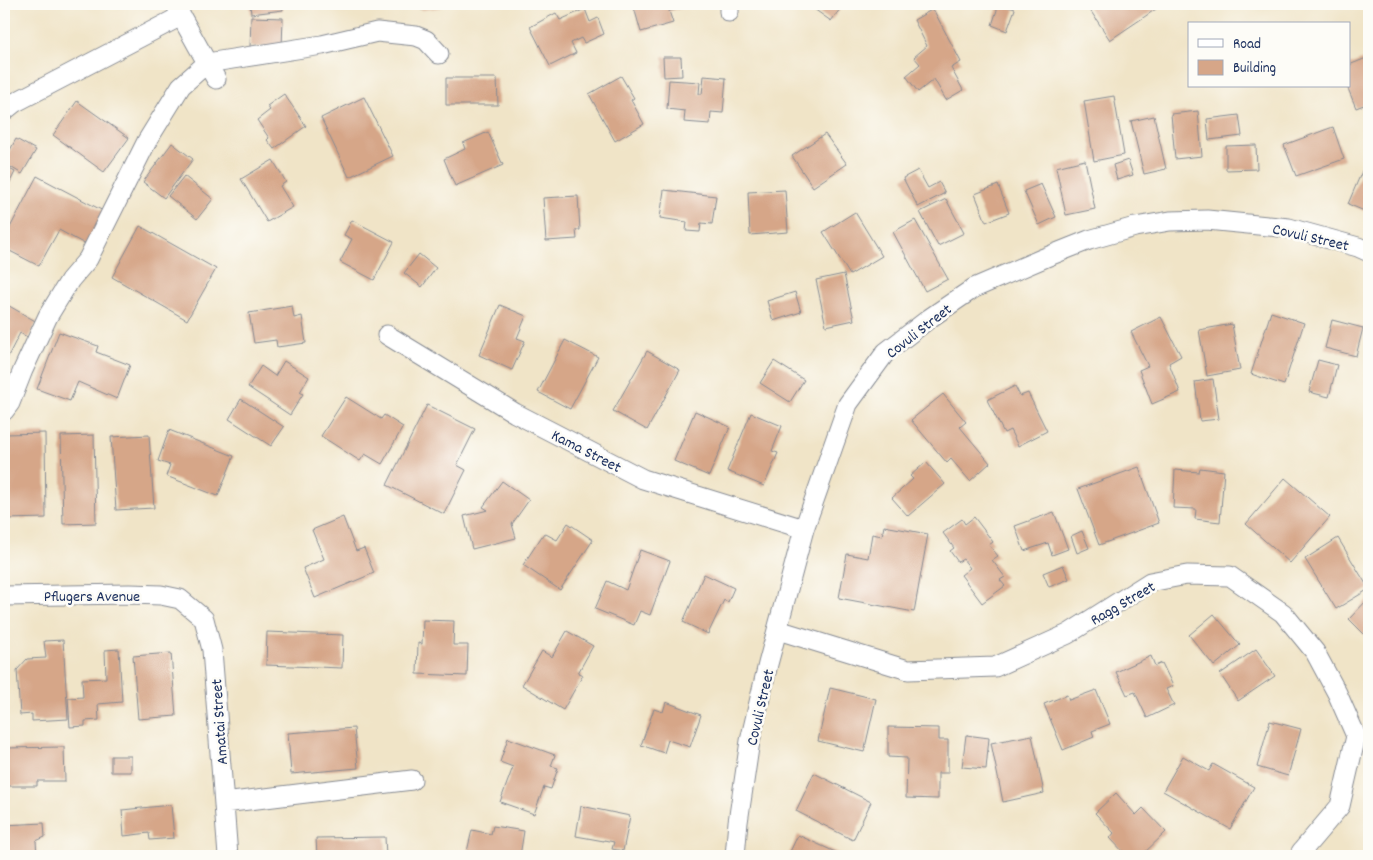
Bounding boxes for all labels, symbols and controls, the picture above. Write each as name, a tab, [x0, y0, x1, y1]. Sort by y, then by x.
legend	[1188, 22, 1350, 88]
text: Road	[1233, 34, 1261, 56]
text: Building	[1233, 58, 1276, 80]
street label: Covuli Street	[1270, 218, 1351, 258]
street label: Covuli Street	[882, 299, 957, 365]
street label: Kama Street	[547, 425, 625, 480]
street label: Ragg Street	[1086, 576, 1160, 632]
street label: Pflugers Avenue	[44, 586, 140, 609]
street label: Covuli Street	[741, 667, 781, 748]
street label: Amatai Street	[206, 678, 235, 766]

